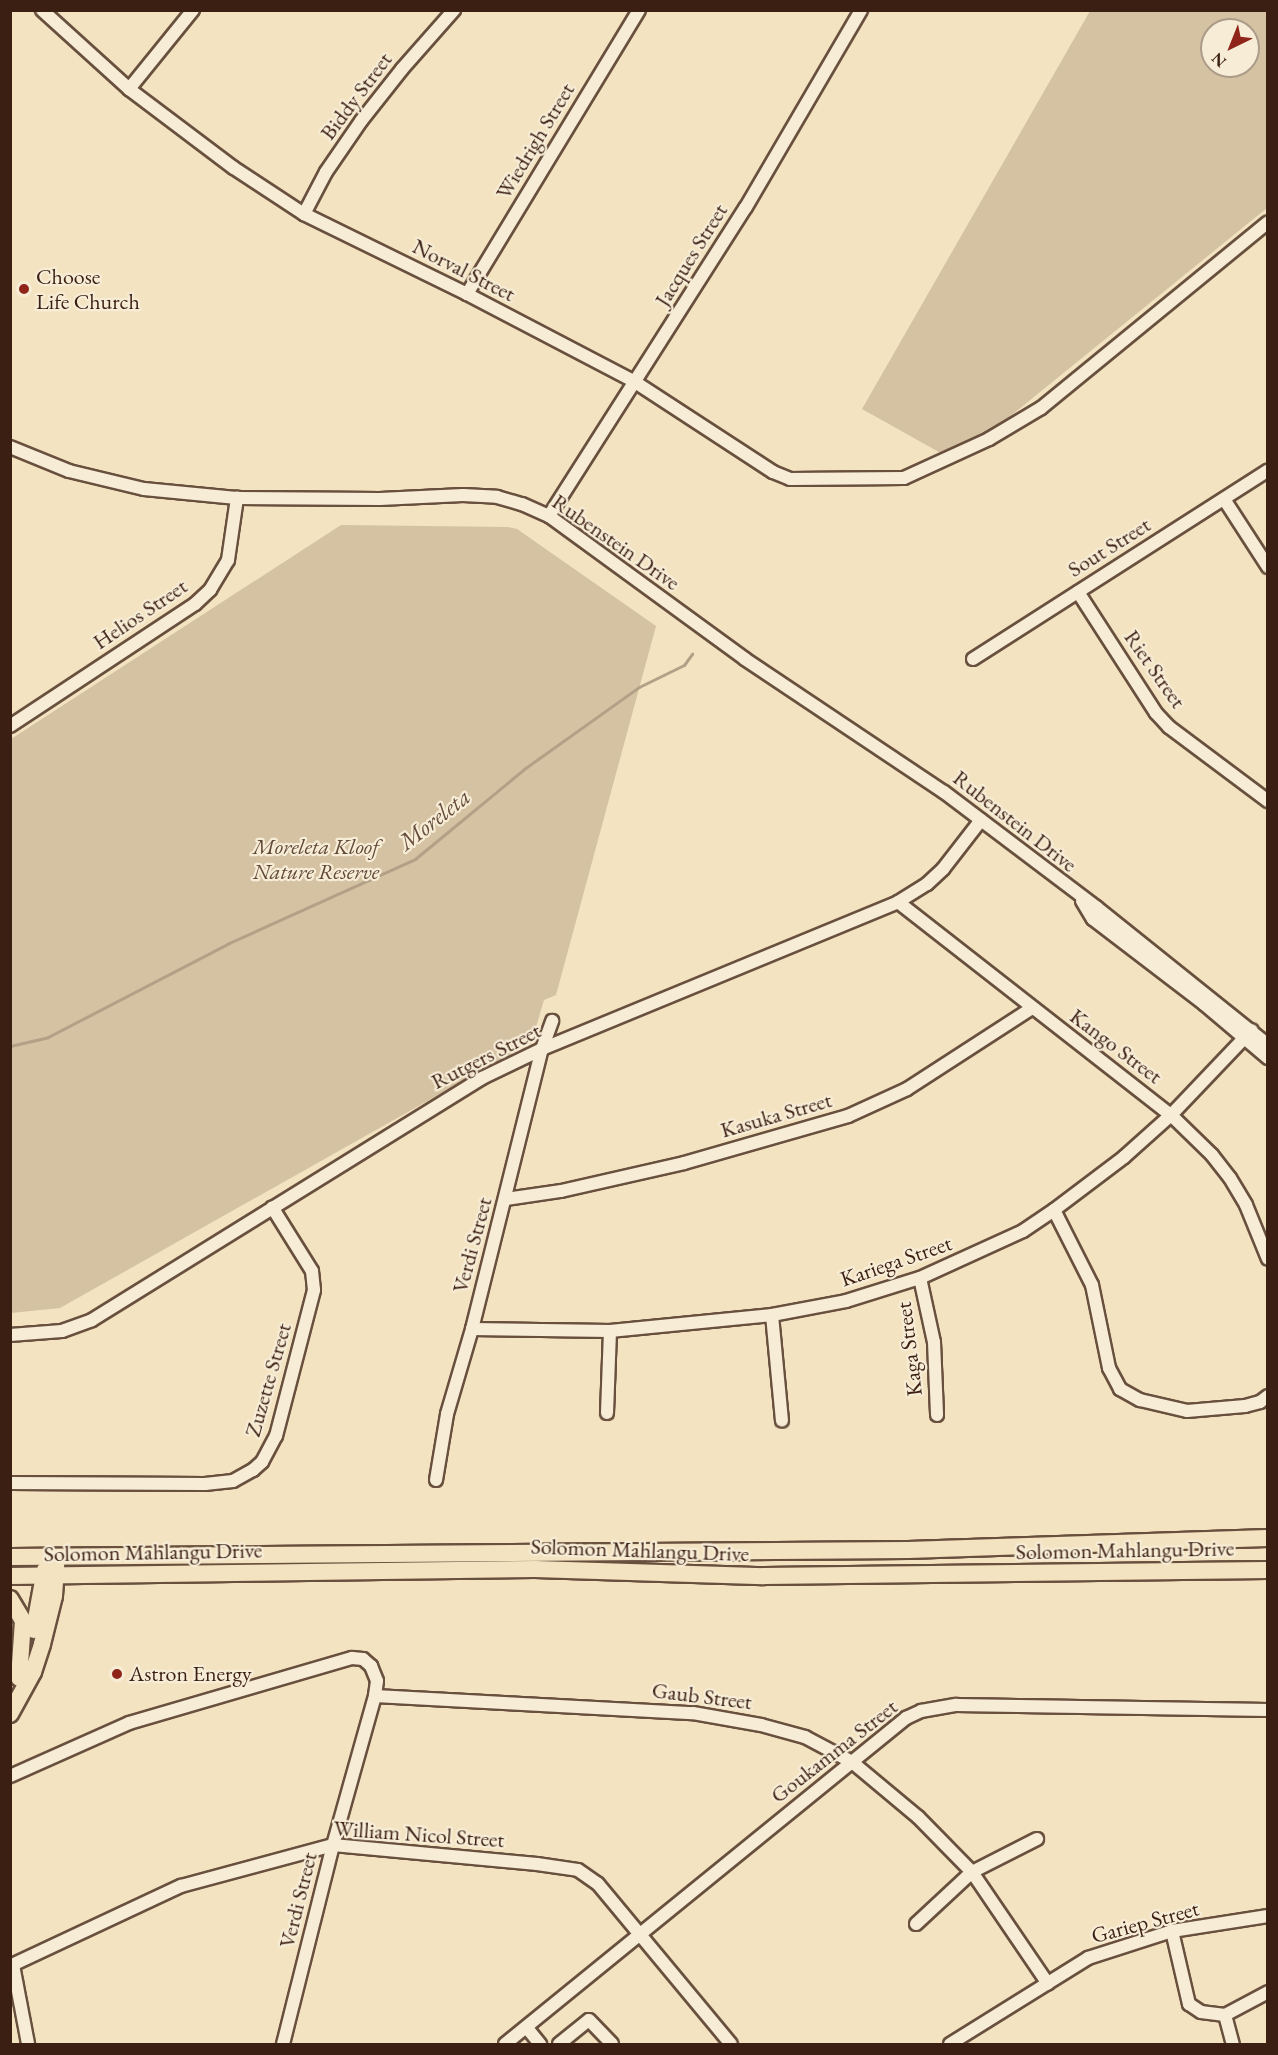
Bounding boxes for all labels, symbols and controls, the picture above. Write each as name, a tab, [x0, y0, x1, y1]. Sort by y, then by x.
north arrow	[1200, 18, 1260, 78]
street label: Biddy Street	[314, 47, 398, 145]
text: N	[1207, 48, 1231, 72]
street label: Wiedrigh Street	[490, 78, 580, 204]
street label: Jacques Street	[649, 199, 733, 311]
street label: Norval Street	[408, 233, 520, 307]
place label: Choose Life Church	[36, 263, 140, 314]
marker: Choose Life Church	[17, 282, 31, 296]
street label: Rubenstein Drive	[547, 488, 685, 596]
street label: Sout Street	[1063, 511, 1155, 583]
street label: Helios Street	[88, 573, 192, 655]
street label: Riet Street	[1119, 625, 1191, 713]
street label: Rubenstein Drive	[948, 764, 1082, 878]
water label: Moreleta	[392, 782, 476, 856]
park label: Moreleta Kloof Nature Reserve	[253, 833, 379, 884]
street label: Kango Street	[1065, 1003, 1167, 1089]
street label: Rutgers Street	[427, 1017, 545, 1095]
street label: Kasuka Street	[717, 1087, 835, 1143]
street label: Verdi Street	[447, 1194, 497, 1296]
street label: Kariega Street	[837, 1230, 955, 1292]
street label: Kaga Street	[890, 1300, 928, 1398]
street label: Zuzette Street	[239, 1320, 297, 1440]
street label: Solomon Mahlangu Drive	[530, 1533, 750, 1567]
street label: Solomon Mahlangu Drive	[1015, 1535, 1235, 1565]
street label: Solomon Mahlangu Drive	[43, 1537, 263, 1567]
place label: Astron Energy	[129, 1661, 252, 1687]
marker: Astron Energy	[110, 1667, 124, 1681]
street label: Gaub Street	[651, 1677, 753, 1715]
street label: Goukamma Street	[765, 1693, 903, 1809]
street label: William Nicol Street	[333, 1815, 505, 1853]
street label: Verdi Street	[273, 1849, 323, 1951]
street label: Gariep Street	[1088, 1895, 1202, 1949]

